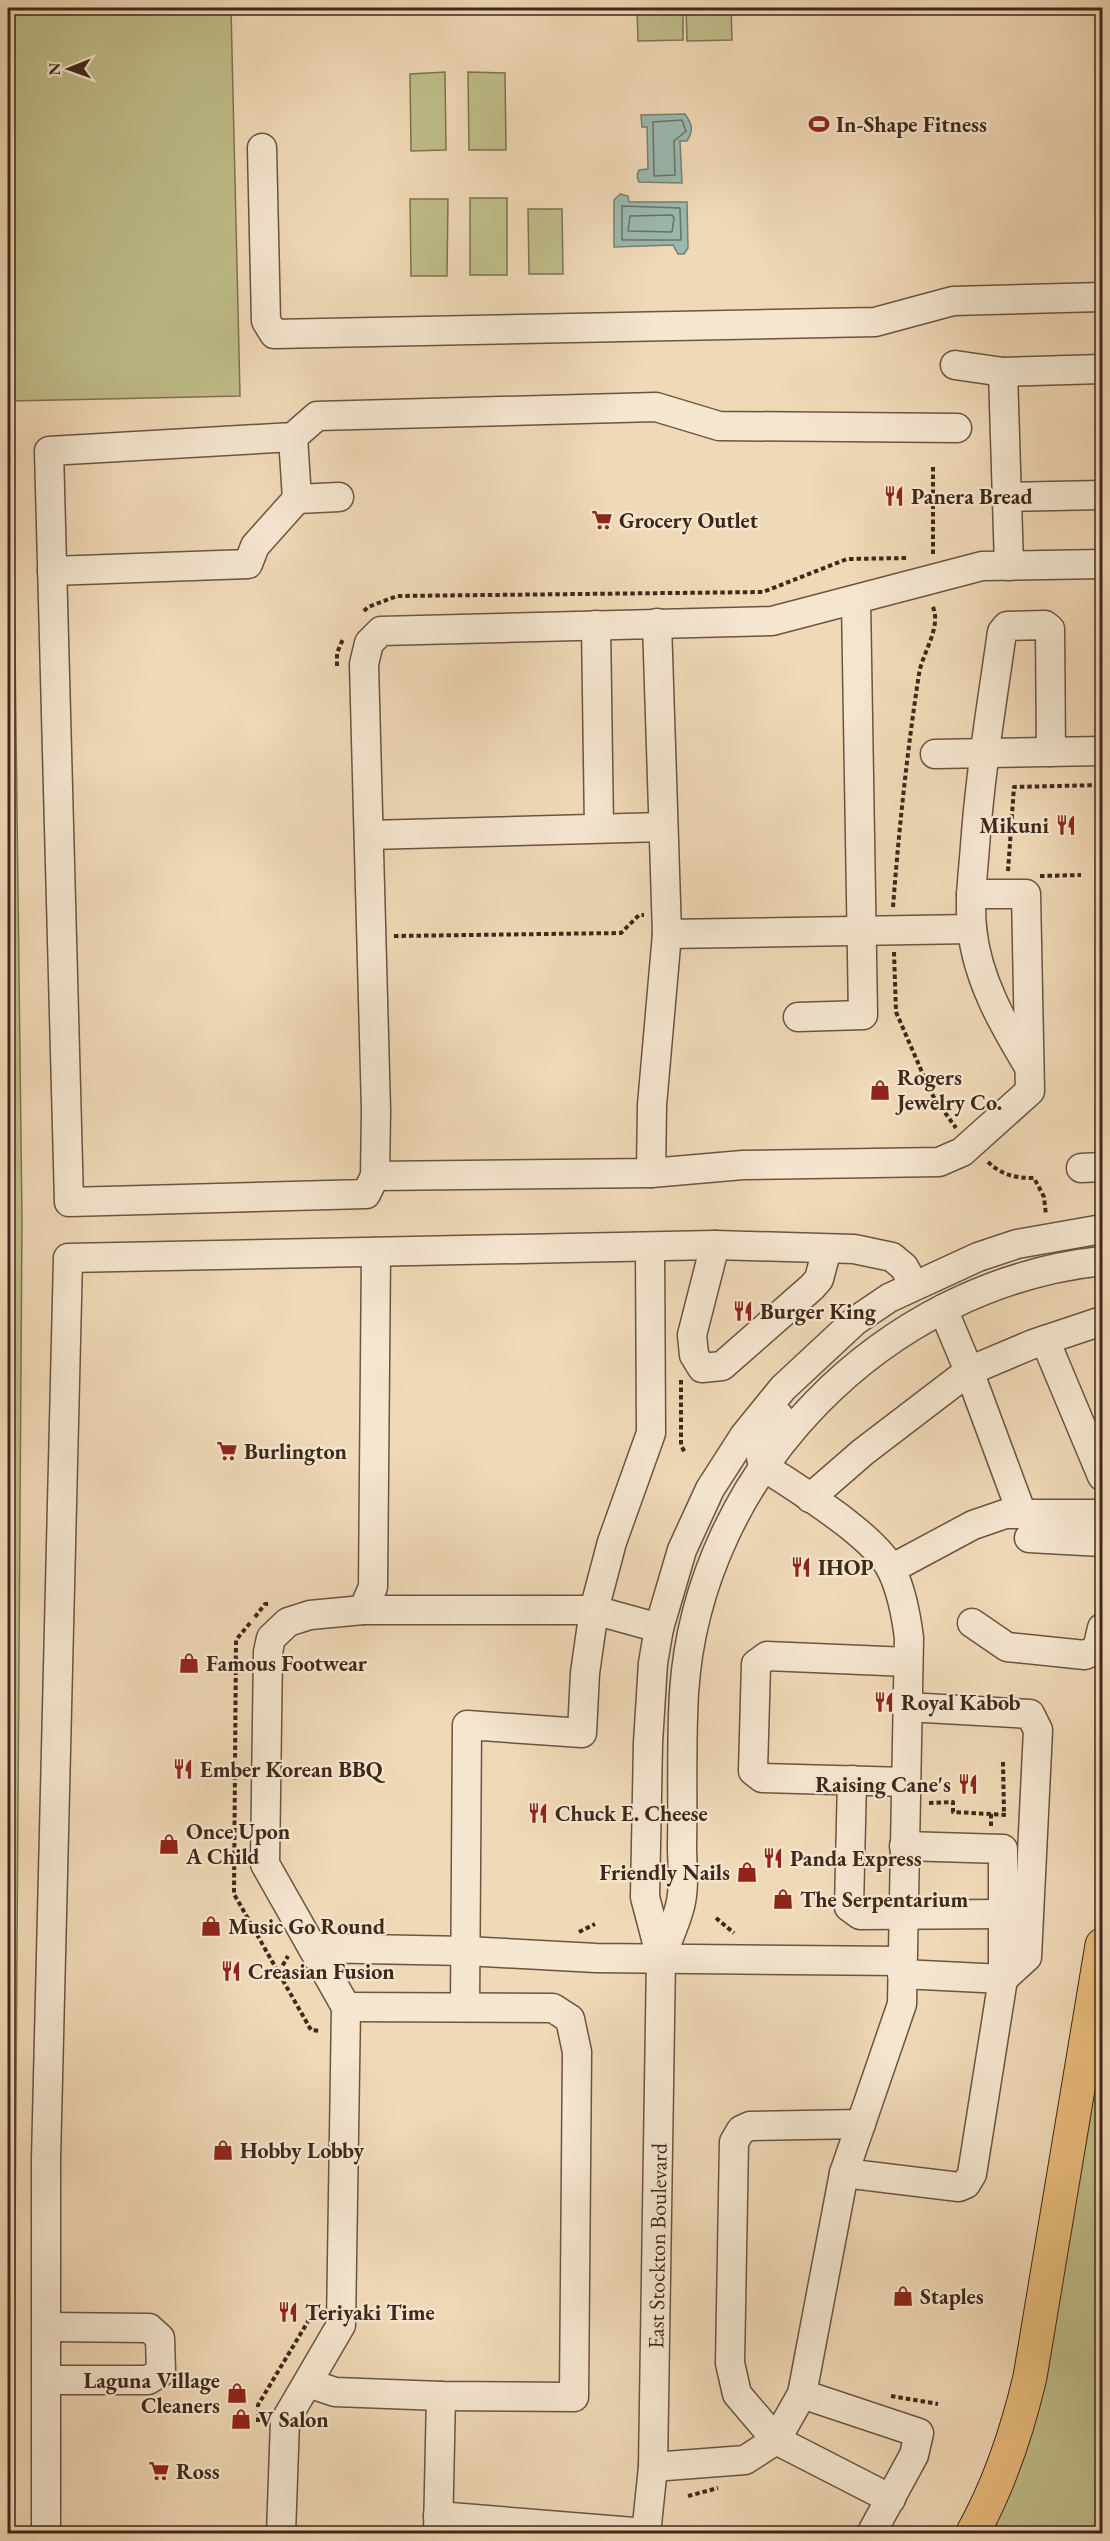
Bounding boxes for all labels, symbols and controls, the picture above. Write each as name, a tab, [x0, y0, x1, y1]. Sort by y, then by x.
north arrow	[39, 39, 99, 99]
text: N	[44, 63, 65, 76]
place label: In-Shape Fitness	[836, 110, 987, 139]
sports icon: In-Shape Fitness	[807, 112, 831, 136]
place label: Panera Bread	[911, 482, 1033, 511]
restaurant icon: Panera Bread	[882, 484, 906, 508]
place label: Grocery Outlet	[619, 506, 759, 535]
supermarket icon: Grocery Outlet	[590, 508, 614, 532]
place label: Mikuni	[979, 811, 1050, 840]
restaurant icon: Mikuni	[1054, 813, 1078, 837]
place label: Rogers Jewelry Co.	[895, 1063, 1002, 1117]
shop icon: Rogers Jewelry Co.	[868, 1078, 892, 1102]
place label: Burger King	[760, 1297, 877, 1326]
restaurant icon: Burger King	[731, 1299, 755, 1323]
place label: Burlington	[244, 1437, 348, 1466]
supermarket icon: Burlington	[215, 1439, 239, 1463]
place label: IHOP	[818, 1553, 874, 1582]
restaurant icon: IHOP	[789, 1555, 813, 1579]
place label: Famous Footwear	[206, 1649, 368, 1678]
shop icon: Famous Footwear	[177, 1651, 201, 1675]
place label: Royal Kabob	[901, 1688, 1020, 1717]
restaurant icon: Royal Kabob	[872, 1690, 896, 1714]
place label: Ember Korean BBQ	[200, 1755, 386, 1784]
restaurant icon: Ember Korean BBQ	[171, 1757, 195, 1781]
place label: Raising Cane's	[815, 1770, 951, 1799]
restaurant icon: Raising Cane's	[956, 1772, 980, 1796]
place label: Chuck E. Cheese	[555, 1799, 708, 1828]
restaurant icon: Chuck E. Cheese	[526, 1801, 550, 1825]
place label: Once Upon A Child	[185, 1817, 291, 1871]
shop icon: Once Upon A Child	[157, 1832, 181, 1856]
place label: Panda Express	[790, 1844, 922, 1873]
restaurant icon: Panda Express	[761, 1846, 785, 1870]
place label: Friendly Nails	[599, 1858, 730, 1887]
shop icon: Friendly Nails	[735, 1860, 759, 1884]
place label: The Serpentarium	[800, 1885, 968, 1914]
shop icon: The Serpentarium	[771, 1887, 795, 1911]
place label: Music Go Round	[228, 1912, 385, 1941]
shop icon: Music Go Round	[199, 1914, 223, 1938]
place label: Creasian Fusion	[248, 1957, 395, 1986]
restaurant icon: Creasian Fusion	[219, 1959, 243, 1983]
place label: Hobby Lobby	[240, 2136, 365, 2165]
shop icon: Hobby Lobby	[211, 2138, 235, 2162]
street label: East Stockton Boulevard	[641, 2142, 674, 2349]
place label: Staples	[920, 2282, 984, 2311]
shop icon: Staples	[891, 2284, 915, 2308]
place label: Teriyaki Time	[305, 2298, 435, 2327]
restaurant icon: Teriyaki Time	[276, 2300, 300, 2324]
place label: Laguna Village Cleaners	[83, 2366, 220, 2420]
shop icon: Laguna Village Cleaners	[225, 2381, 249, 2405]
place label: V Salon	[258, 2405, 329, 2434]
shop icon: V Salon	[229, 2407, 253, 2431]
place label: Ross	[176, 2457, 220, 2486]
supermarket icon: Ross	[147, 2459, 171, 2483]

